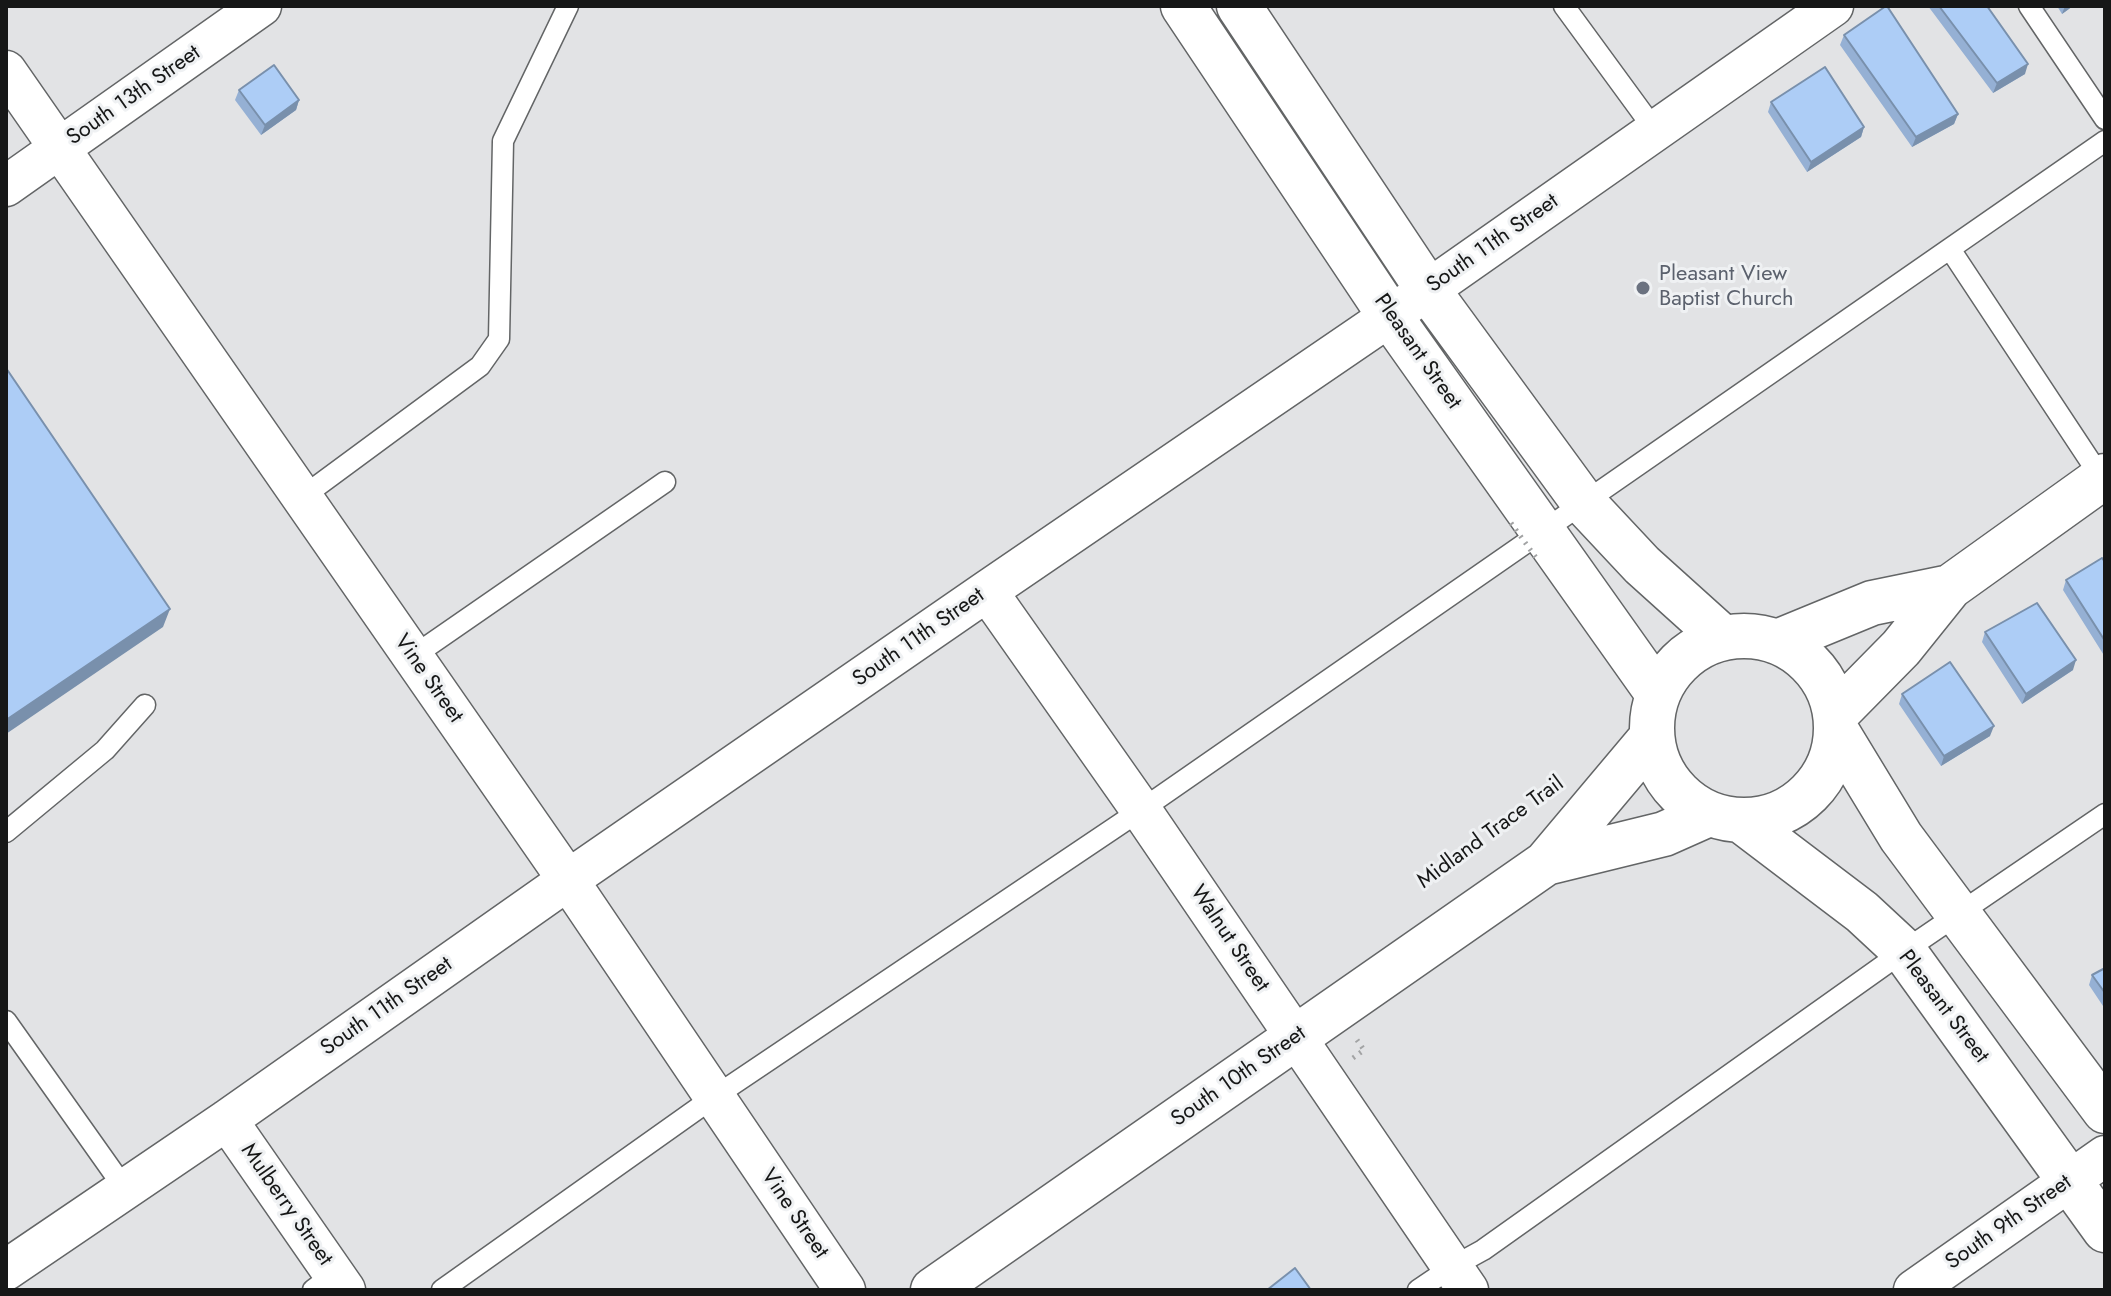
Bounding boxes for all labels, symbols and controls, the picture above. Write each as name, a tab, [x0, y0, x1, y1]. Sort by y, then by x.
street label: South 13th Street	[62, 40, 206, 152]
street label: South 11th Street	[1422, 189, 1564, 299]
place label: Pleasant View Baptist Church	[1659, 262, 1794, 314]
marker: Pleasant View Baptist Church	[1634, 279, 1652, 297]
street label: Pleasant Street	[1368, 289, 1466, 415]
street label: South 11th Street	[848, 583, 990, 693]
street label: Vine Street	[388, 630, 468, 728]
street label: Midland Trace Trail	[1413, 771, 1569, 895]
street label: Walnut Street	[1184, 881, 1274, 997]
street label: Pleasant Street	[1892, 945, 1994, 1069]
street label: South 11th Street	[316, 952, 458, 1062]
street label: South 10th Street	[1167, 1021, 1311, 1133]
street label: Mulberry Street	[234, 1139, 338, 1271]
street label: Vine Street	[754, 1164, 834, 1264]
street label: South 9th Street	[1941, 1170, 2077, 1276]

